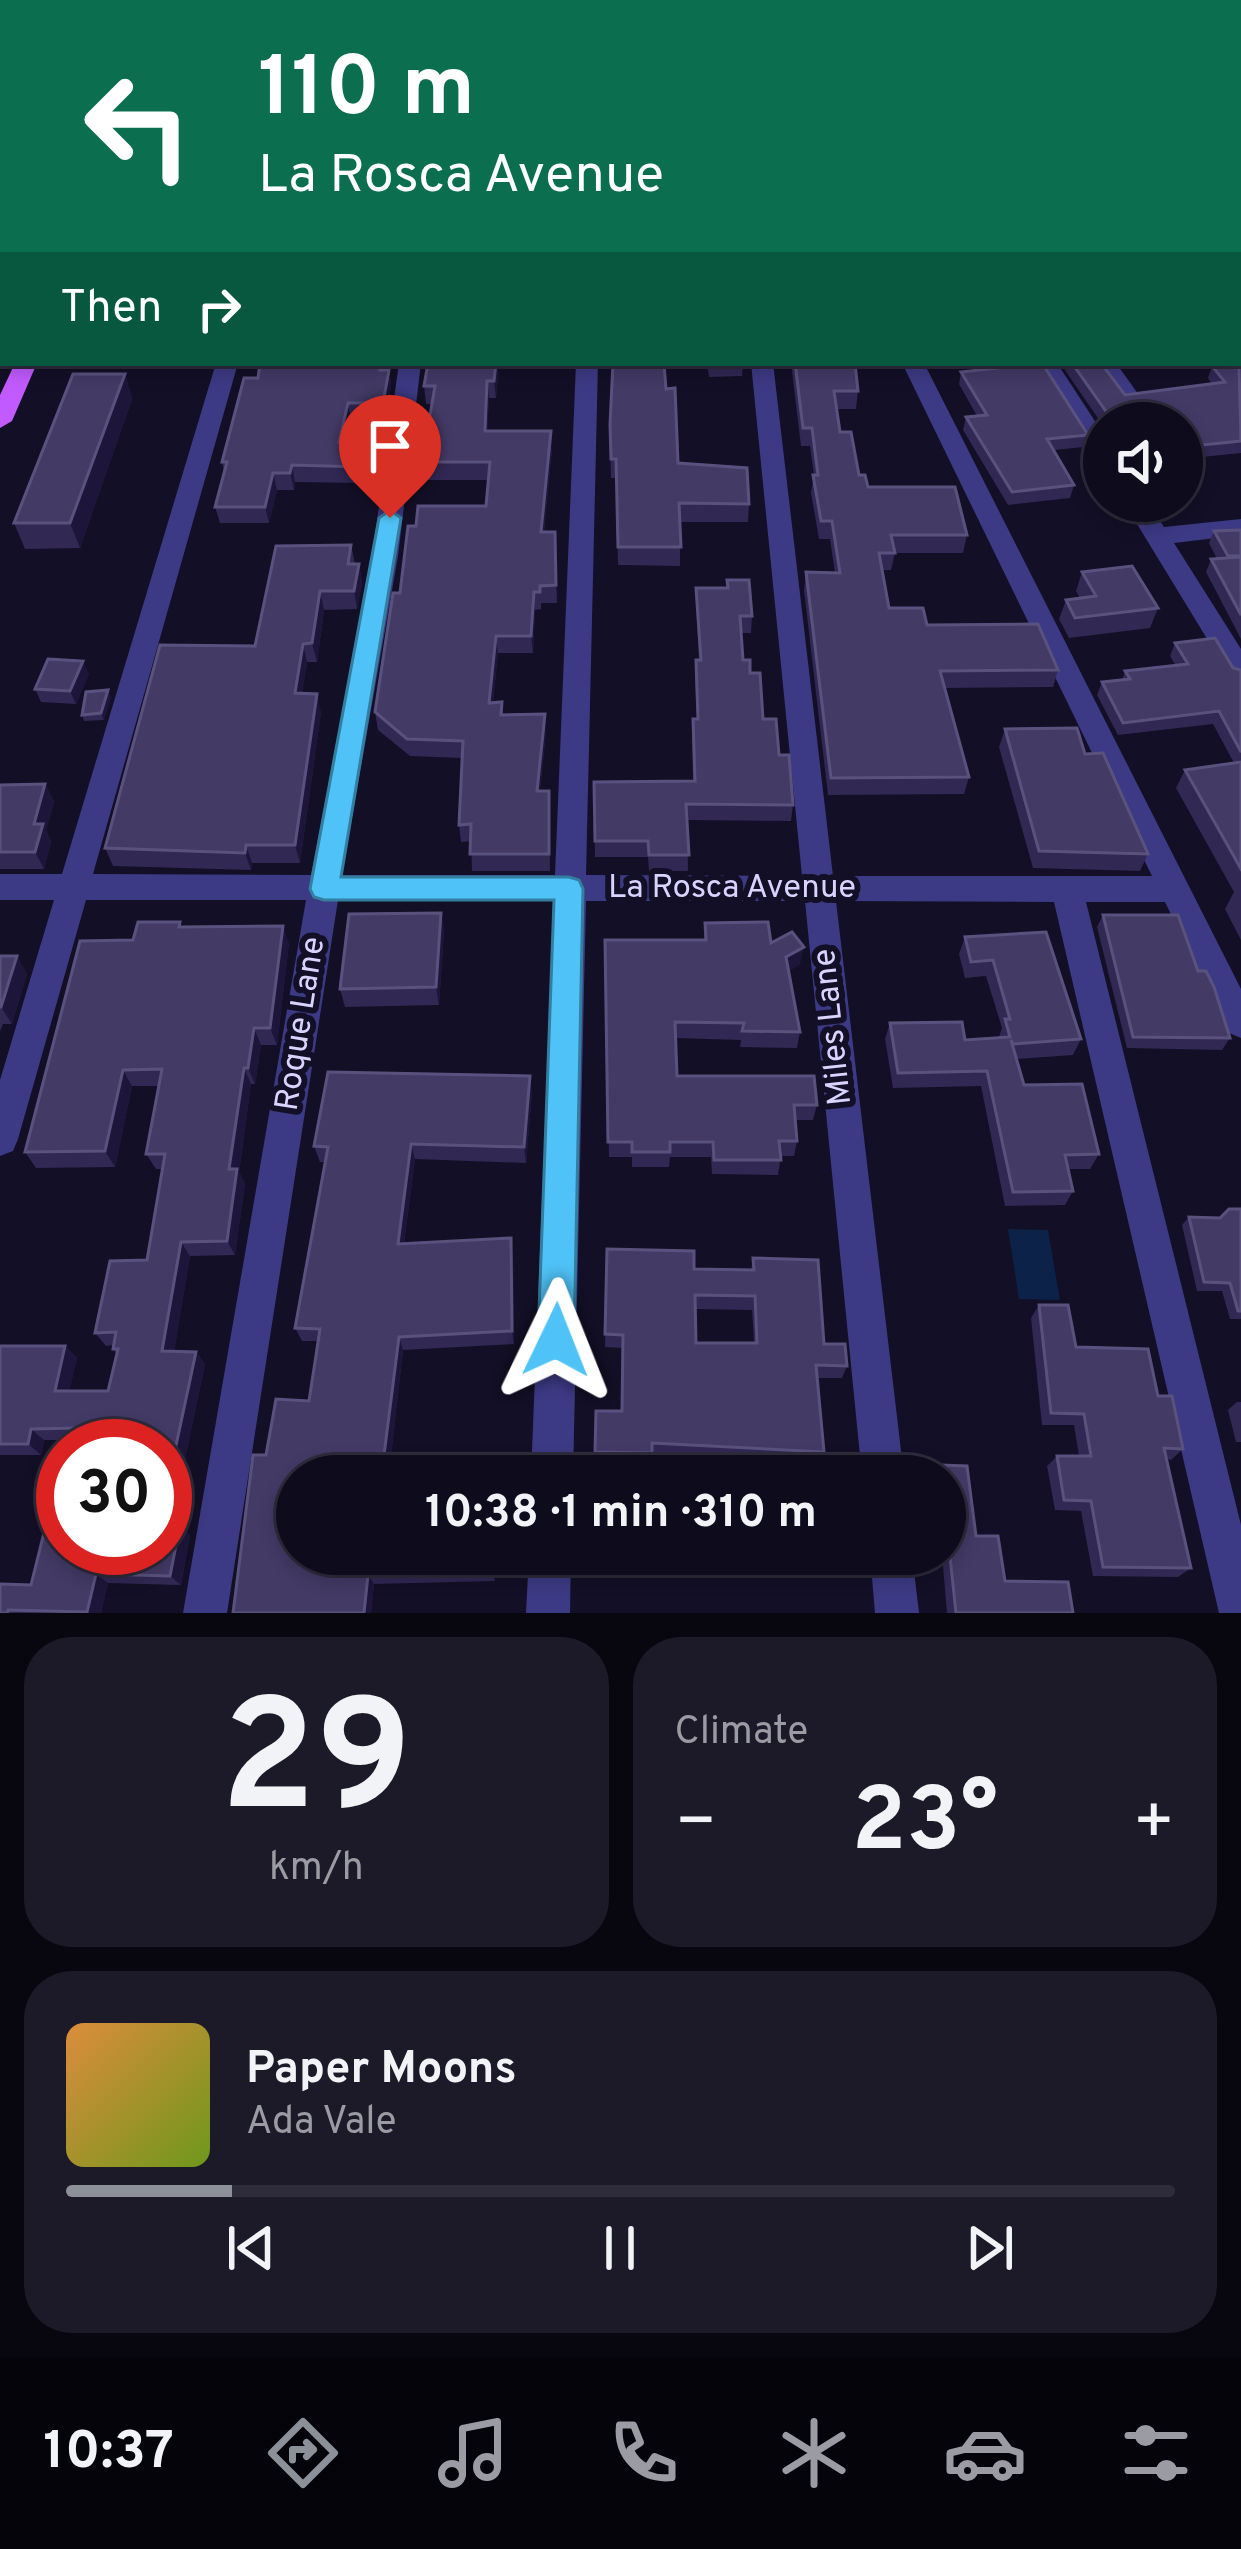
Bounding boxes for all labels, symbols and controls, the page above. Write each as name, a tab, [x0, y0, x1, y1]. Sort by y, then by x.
text: 110 m	[258, 39, 475, 145]
icon: left	[60, 48, 216, 204]
text: La Rosca Avenue	[258, 143, 664, 212]
icon: right	[186, 276, 252, 342]
text: Then	[60, 281, 162, 338]
pin	[339, 395, 441, 518]
map controls	[1083, 402, 1203, 522]
button: sound	[1083, 402, 1203, 522]
icon: arrive	[357, 413, 423, 479]
street label: La Rosca Avenue	[608, 868, 856, 910]
street label: Roque Lane	[268, 934, 336, 1114]
street label: Miles Lane	[805, 947, 863, 1107]
position arrow	[493, 1277, 619, 1403]
speed limit sign: 30	[36, 1419, 192, 1575]
text: 10:38 · 1 min · 310 m	[425, 1486, 817, 1543]
text: 29	[221, 1668, 412, 1866]
text: Climate	[675, 1709, 808, 1758]
text: 23°	[852, 1769, 998, 1882]
text: −	[675, 1784, 717, 1867]
text: +	[1132, 1784, 1175, 1867]
text: km/h	[269, 1845, 364, 1894]
text: Paper Moons	[246, 2042, 517, 2099]
text: Ada Vale	[246, 2099, 397, 2148]
icon: previous	[218, 2215, 284, 2281]
icon: pause	[587, 2215, 653, 2281]
icon: next	[957, 2215, 1023, 2281]
icon: directions	[261, 2411, 345, 2495]
icon: music	[431, 2411, 515, 2495]
icon: phone	[602, 2411, 686, 2495]
icon: climate	[772, 2411, 856, 2495]
icon: car	[943, 2411, 1027, 2495]
icon: filters	[1114, 2411, 1198, 2495]
text: 10:37	[43, 2419, 174, 2488]

